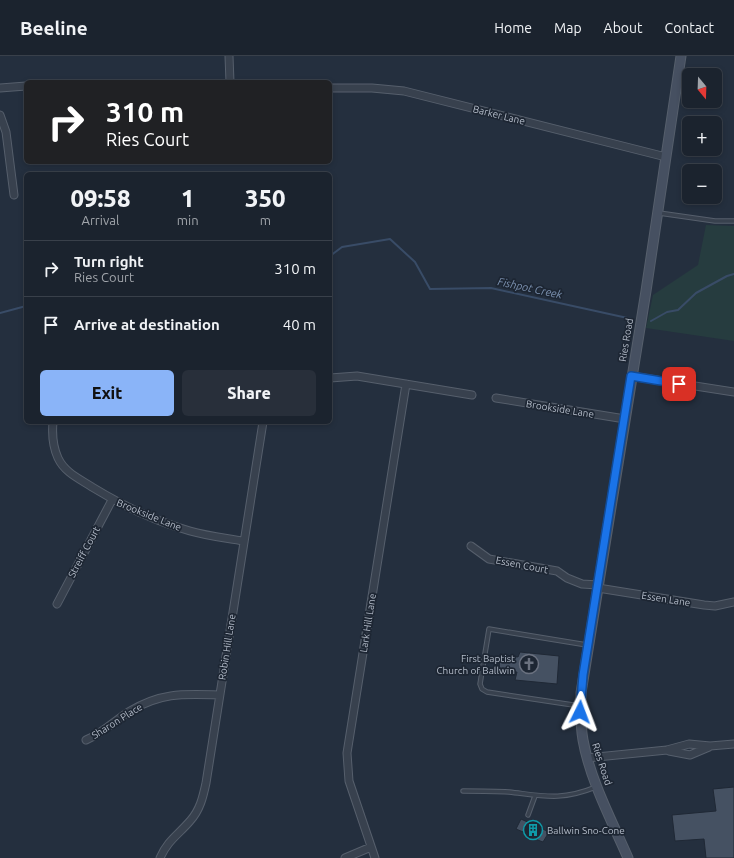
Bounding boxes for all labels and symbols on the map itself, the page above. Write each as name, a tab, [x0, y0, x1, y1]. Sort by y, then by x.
north arrow	[682, 68, 722, 108]
street label: Barker Lane	[472, 103, 526, 127]
water label: Fishpot Creek	[497, 275, 564, 301]
street label: Ries Road	[617, 317, 635, 363]
pin	[662, 367, 696, 401]
street label: Brookside Lane	[525, 398, 595, 420]
street label: Brookside Lane	[115, 497, 183, 533]
street label: Streiff Court	[66, 525, 102, 579]
street label: Essen Court	[495, 555, 549, 575]
street label: Essen Lane	[641, 590, 691, 608]
street label: Lark Hill Lane	[358, 593, 378, 653]
street label: Robin Hill Lane	[216, 613, 238, 681]
place label: First Baptist Church of Ballwin	[436, 653, 515, 676]
church icon: First Baptist Church of Ballwin	[518, 653, 540, 675]
position arrow	[559, 691, 601, 733]
street label: Sharon Place	[90, 701, 144, 741]
street label: Ries Road	[590, 741, 614, 787]
building icon: Ballwin Sno-Cone	[522, 819, 544, 841]
place label: Ballwin Sno-Cone	[547, 825, 625, 836]

